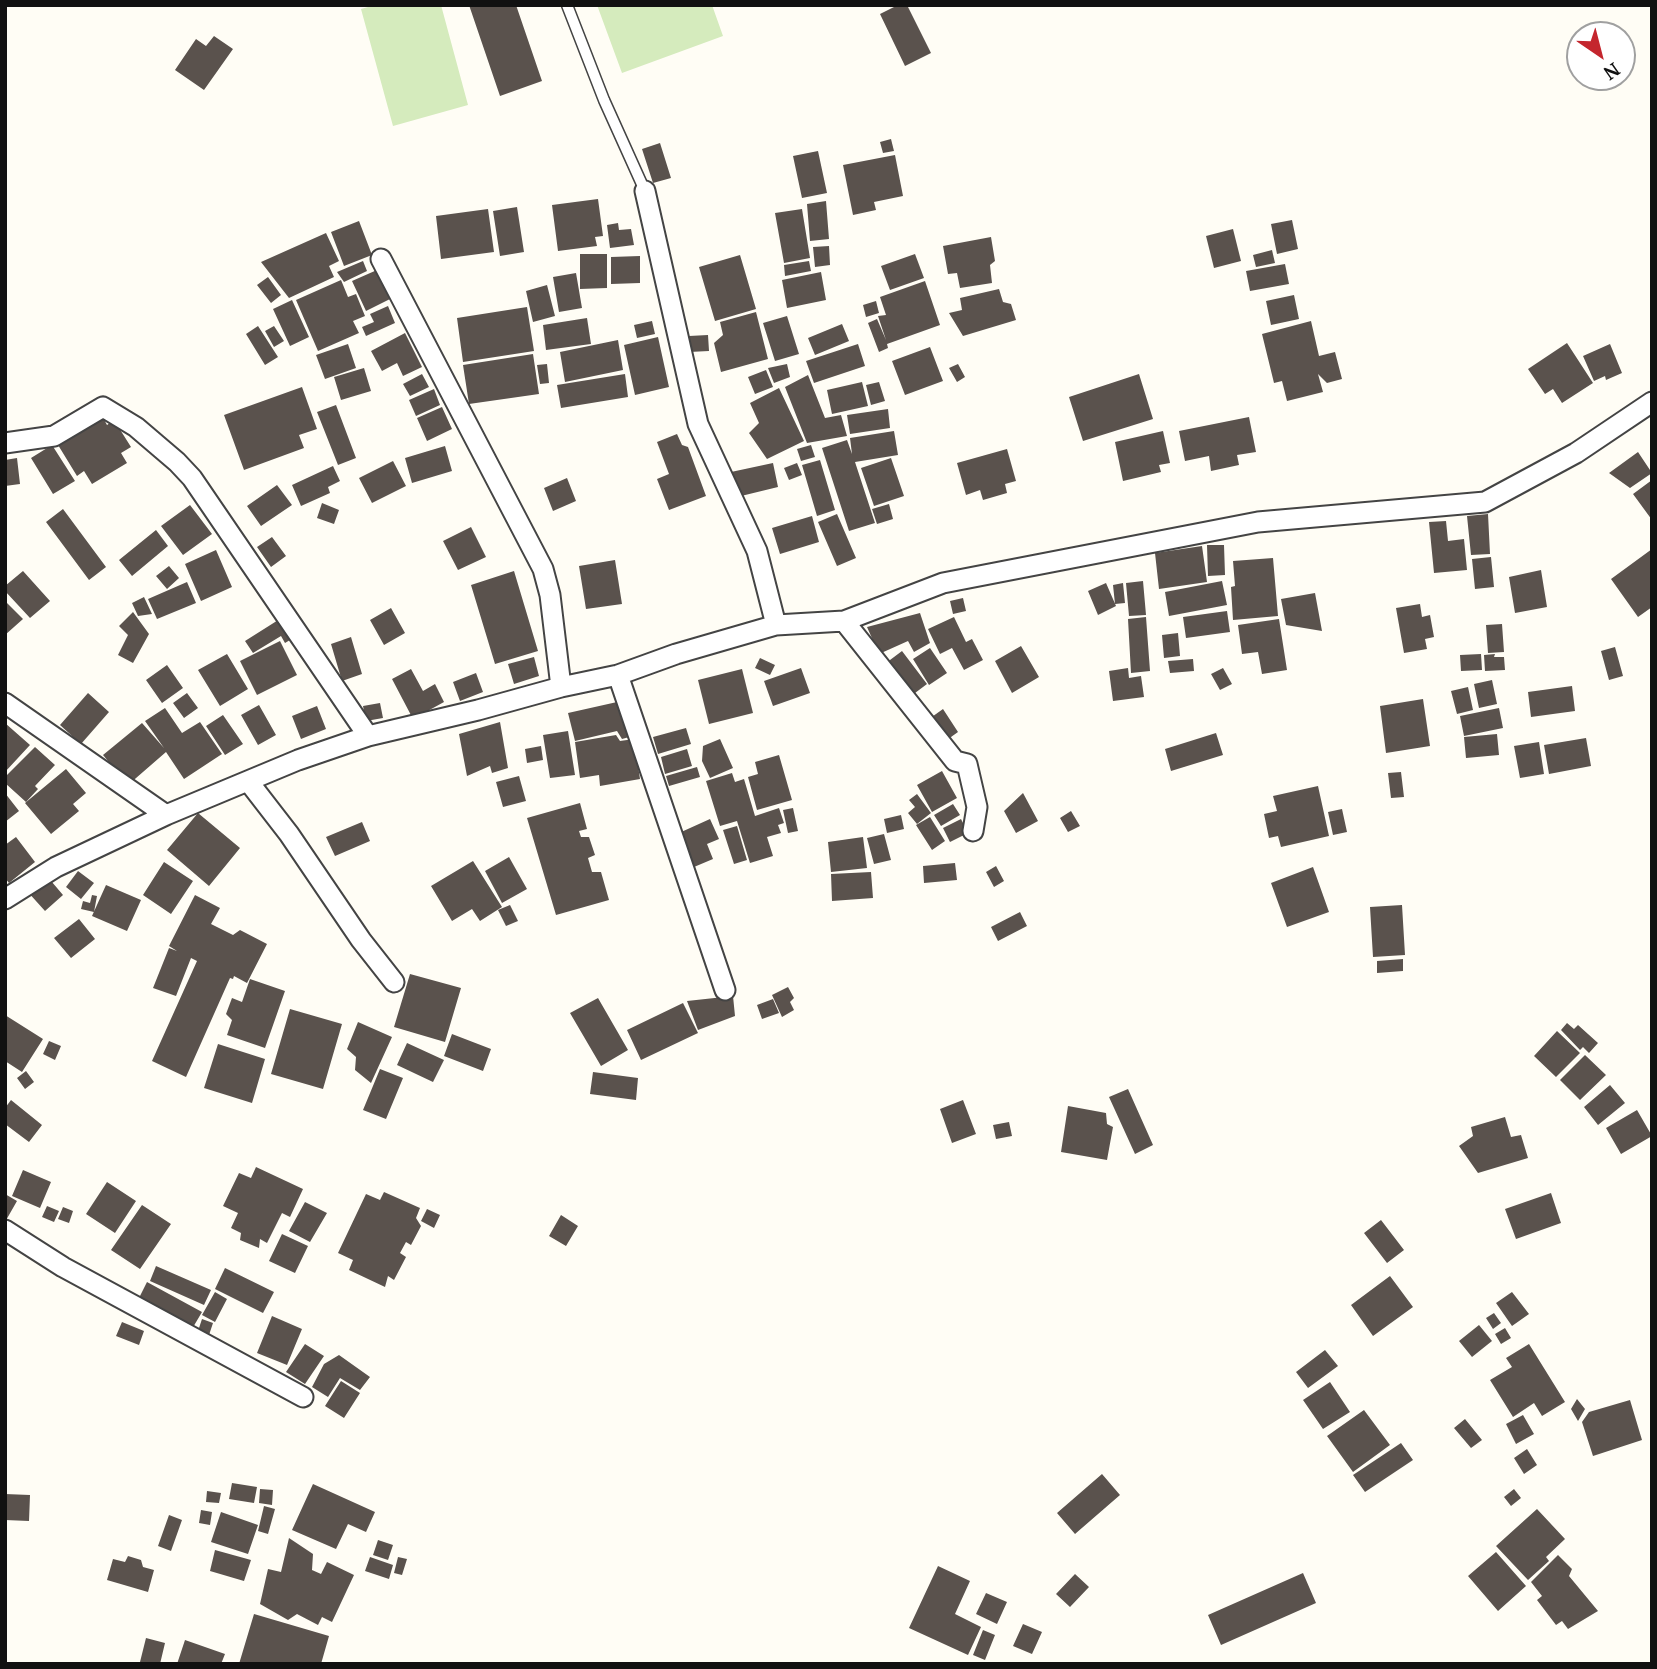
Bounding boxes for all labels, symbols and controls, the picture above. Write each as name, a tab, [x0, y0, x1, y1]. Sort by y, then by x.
north arrow	[1566, 21, 1636, 91]
text: N	[1599, 58, 1625, 86]

